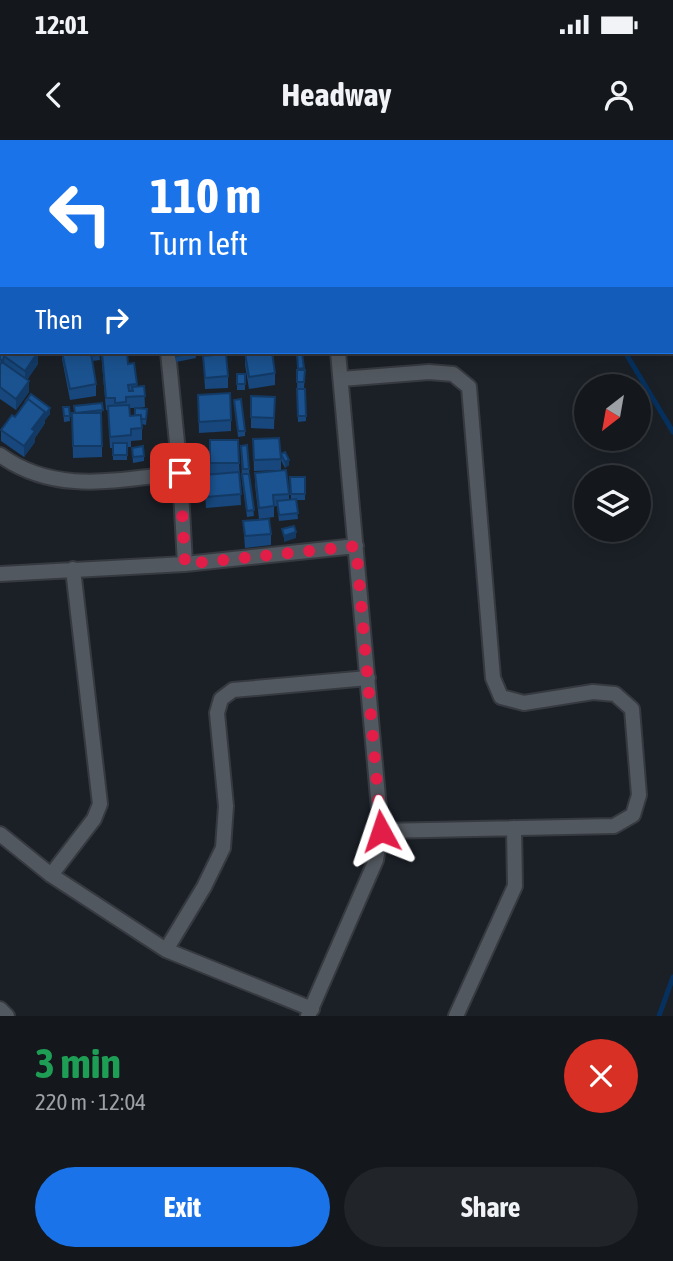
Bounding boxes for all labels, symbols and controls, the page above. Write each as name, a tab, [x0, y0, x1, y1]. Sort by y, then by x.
text: 12:01	[35, 10, 89, 40]
icon: back	[35, 76, 73, 114]
text: Headway	[281, 76, 392, 113]
icon: person	[600, 76, 638, 114]
text: 110 m	[150, 167, 261, 223]
icon: left	[35, 168, 126, 259]
text: Turn left	[150, 225, 248, 262]
icon: right	[97, 301, 135, 339]
text: Then	[35, 305, 83, 335]
north arrow	[574, 374, 651, 452]
map controls	[574, 374, 651, 542]
pin	[150, 443, 210, 503]
icon: arrive	[161, 454, 199, 492]
button: layers	[574, 465, 651, 542]
position arrow	[344, 794, 418, 868]
text: 3 min	[35, 1039, 121, 1087]
button: close	[564, 1039, 638, 1113]
text: 220 m · 12:04	[35, 1089, 146, 1115]
button: Exit	[35, 1167, 330, 1247]
button: Share	[344, 1167, 638, 1247]

